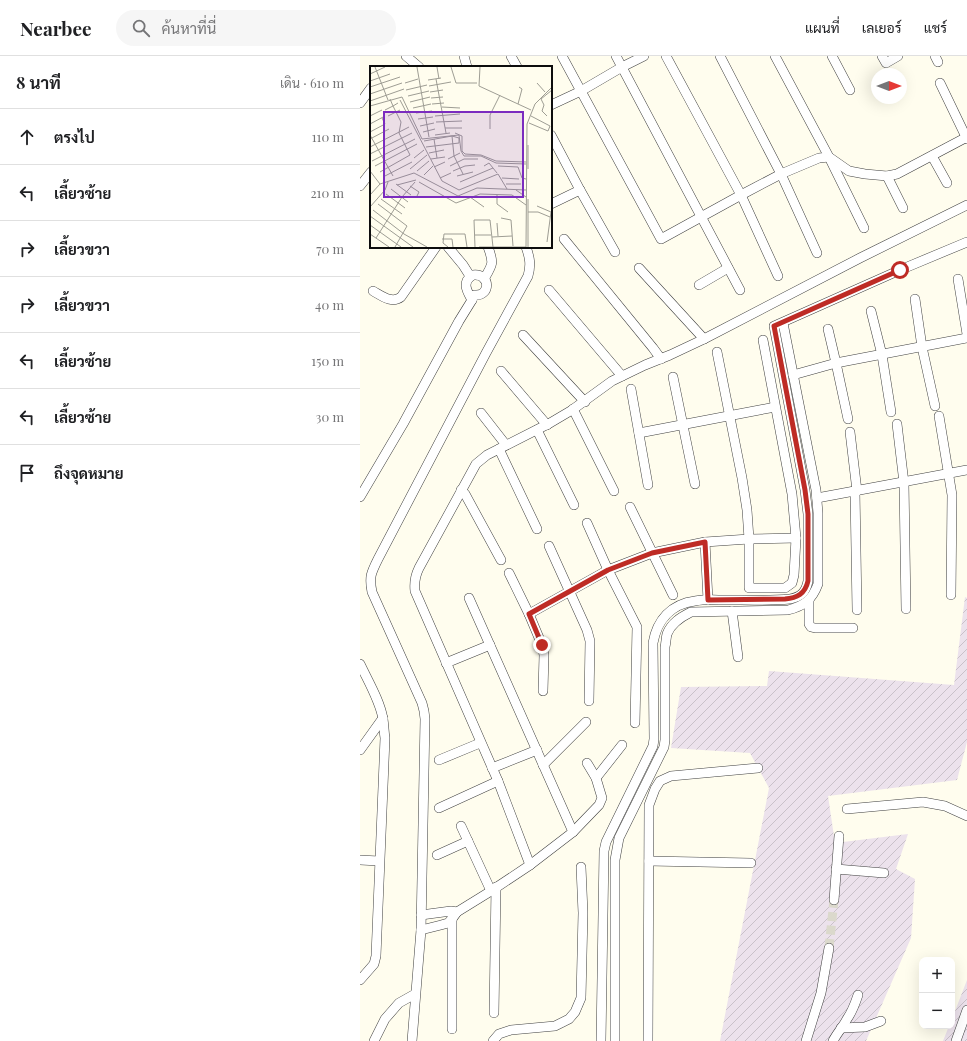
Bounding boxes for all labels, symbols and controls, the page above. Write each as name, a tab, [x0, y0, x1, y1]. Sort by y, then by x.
search box	[116, 10, 396, 46]
text: Nearbee	[20, 15, 92, 41]
icon: search	[130, 17, 152, 39]
text: ค้นหาที่นี่	[162, 18, 216, 38]
text: แผนที่	[805, 18, 840, 37]
text: เลเยอร์	[862, 18, 902, 37]
text: แชร์	[924, 18, 947, 37]
inset map	[370, 66, 552, 248]
north arrow	[871, 68, 907, 104]
text: 8 นาที	[16, 71, 61, 93]
text: เดิน · 610 m	[280, 74, 344, 91]
icon: ahead	[16, 126, 38, 148]
text: ตรงไป	[54, 127, 95, 147]
text: 110 m	[312, 128, 344, 145]
icon: left	[16, 182, 38, 204]
text: เลี้ยวซ้าย	[54, 183, 111, 203]
text: 210 m	[310, 184, 344, 201]
icon: right	[16, 238, 38, 260]
text: เลี้ยวขวา	[54, 239, 110, 259]
text: 70 m	[316, 240, 344, 257]
route start	[891, 261, 909, 279]
icon: right	[16, 294, 38, 316]
text: เลี้ยวขวา	[54, 295, 110, 315]
text: 40 m	[315, 296, 344, 313]
icon: left	[16, 350, 38, 372]
text: เลี้ยวซ้าย	[54, 351, 111, 371]
text: 150 m	[311, 352, 344, 369]
icon: left	[16, 406, 38, 428]
text: เลี้ยวซ้าย	[54, 407, 111, 427]
text: 30 m	[316, 408, 344, 425]
icon: arrive	[16, 462, 38, 484]
text: ถึงจุดหมาย	[54, 463, 124, 483]
route end	[533, 636, 551, 654]
map controls	[919, 957, 955, 1029]
button: +	[919, 957, 955, 993]
button: −	[919, 993, 955, 1029]

